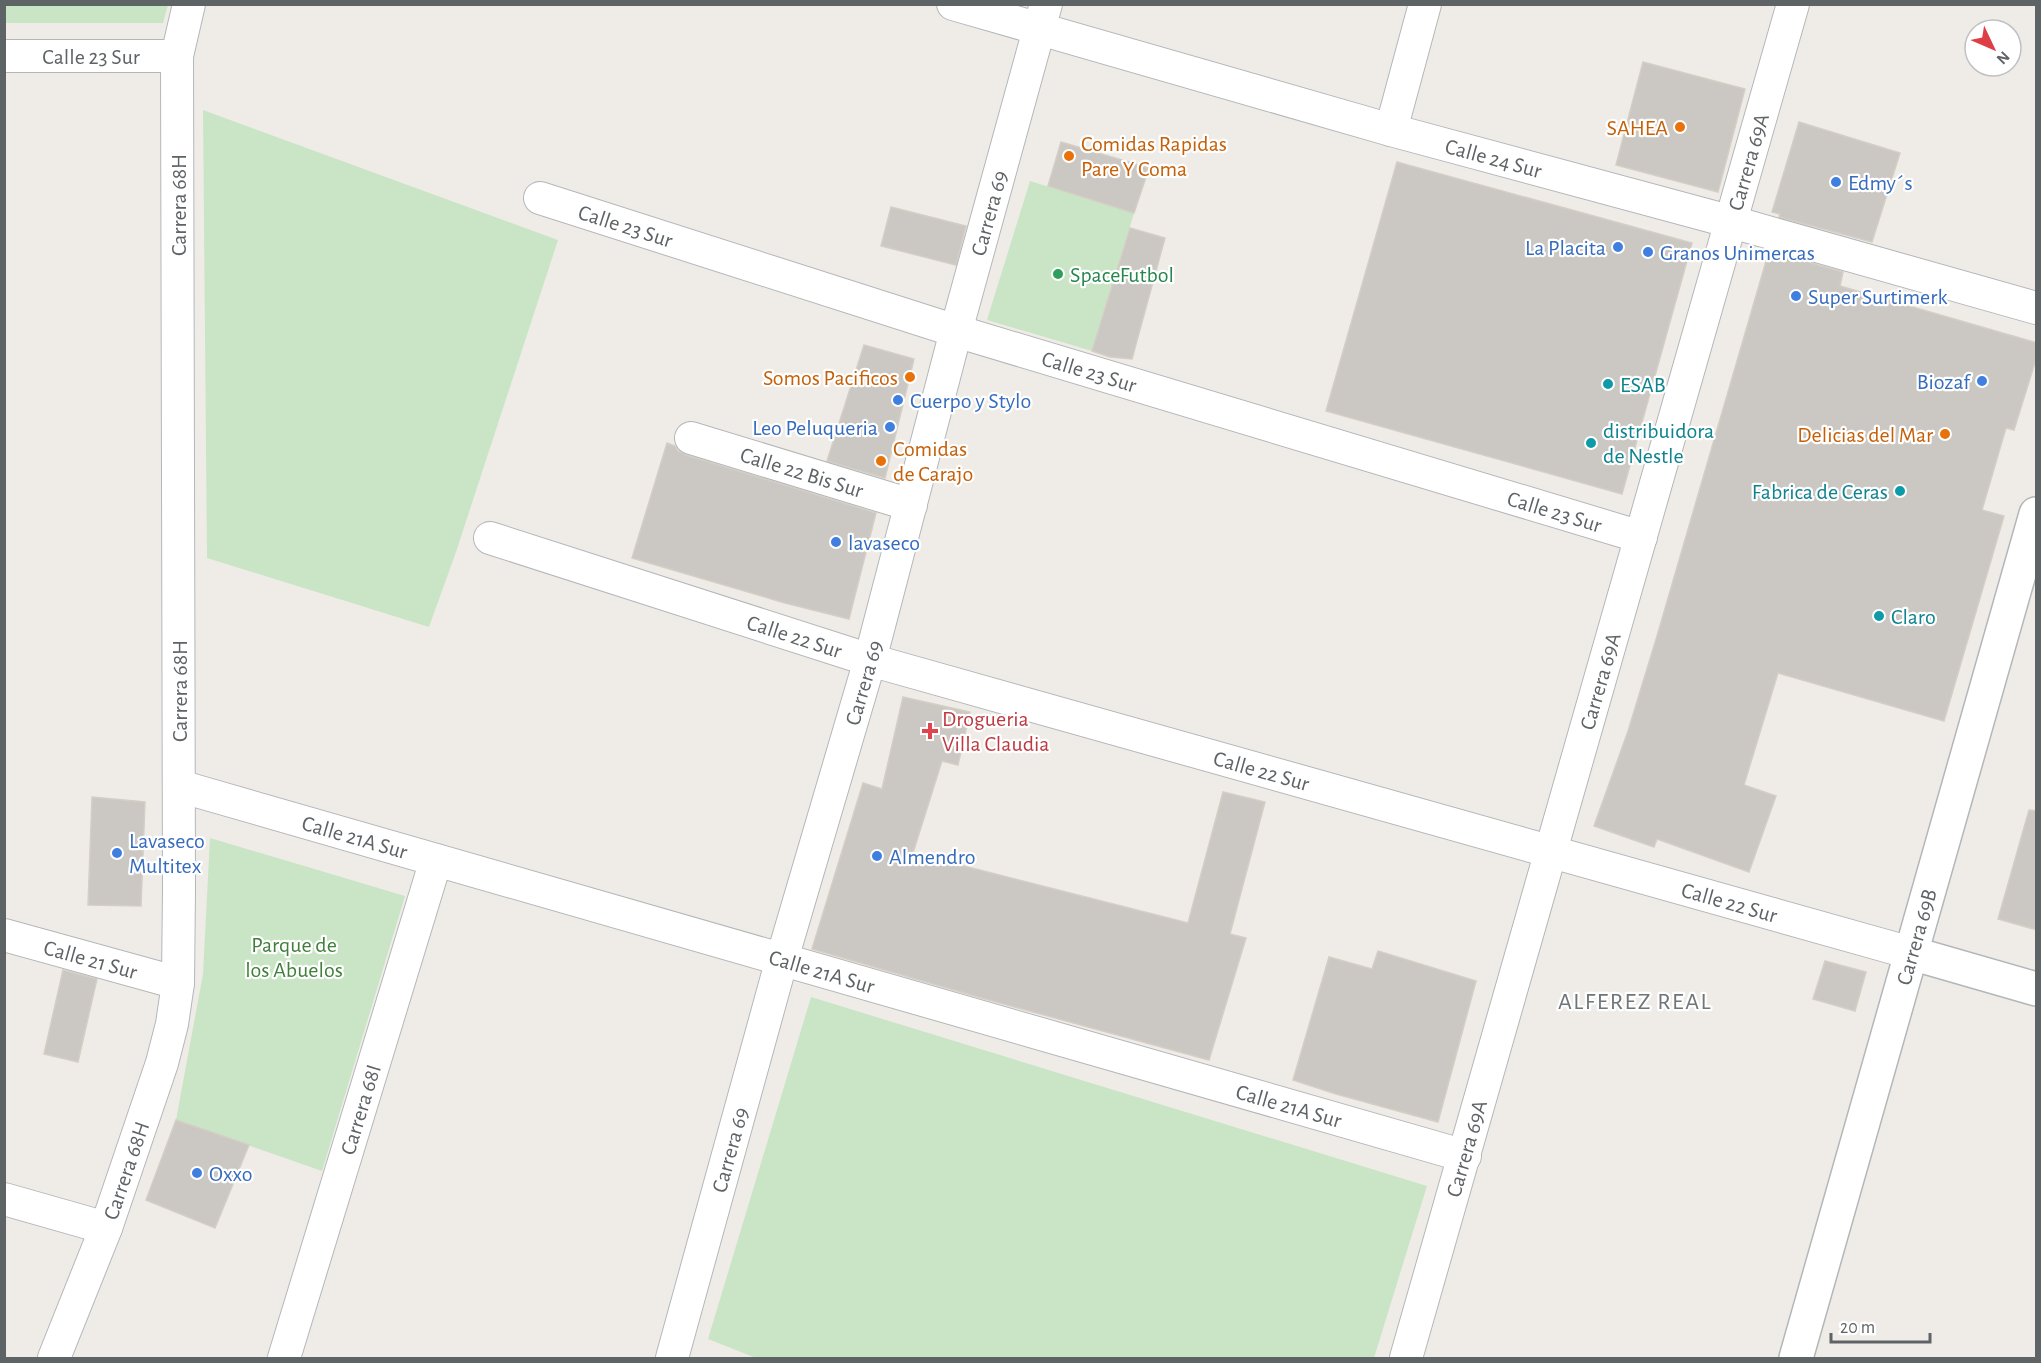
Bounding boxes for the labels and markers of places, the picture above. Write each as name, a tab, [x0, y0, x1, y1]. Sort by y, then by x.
place label: SAHEA	[1607, 117, 1668, 139]
marker: SAHEA	[1673, 120, 1687, 134]
place label: Comidas Rapidas Pare Y Coma	[1081, 133, 1227, 180]
marker: Comidas Rapidas Pare Y Coma	[1062, 149, 1076, 163]
place label: Edmy´s	[1848, 172, 1913, 194]
marker: Edmy´s	[1829, 175, 1843, 189]
place label: La Placita	[1525, 237, 1606, 259]
marker: La Placita	[1611, 240, 1625, 254]
place label: Granos Unimercas	[1660, 242, 1815, 264]
marker: Granos Unimercas	[1641, 245, 1655, 259]
place label: SpaceFutbol	[1070, 264, 1174, 286]
marker: SpaceFutbol	[1051, 267, 1065, 281]
place label: Super Surtimerk	[1808, 286, 1947, 308]
marker: Super Surtimerk	[1789, 289, 1803, 303]
place label: Somos Pacificos	[763, 367, 898, 389]
marker: Somos Pacificos	[903, 370, 917, 384]
place label: Biozaf	[1917, 371, 1971, 393]
place label: ESAB	[1620, 374, 1666, 396]
marker: Biozaf	[1975, 374, 1989, 388]
marker: ESAB	[1601, 377, 1615, 391]
place label: Cuerpo y Stylo	[910, 390, 1031, 412]
marker: Cuerpo y Stylo	[891, 393, 905, 407]
place label: Leo Peluqueria	[752, 417, 878, 439]
marker: Leo Peluqueria	[883, 420, 897, 434]
place label: distribuidora de Nestle	[1603, 420, 1714, 467]
place label: Delicias del Mar	[1797, 424, 1933, 446]
marker: Delicias del Mar	[1938, 427, 1952, 441]
marker: distribuidora de Nestle	[1584, 436, 1598, 450]
place label: Comidas de Carajo	[893, 438, 973, 485]
marker: Comidas de Carajo	[874, 454, 888, 468]
place label: Fabrica de Ceras	[1752, 481, 1888, 503]
marker: Fabrica de Ceras	[1893, 484, 1907, 498]
place label: lavaseco	[848, 532, 920, 554]
marker: lavaseco	[829, 535, 843, 549]
place label: Claro	[1891, 606, 1936, 628]
marker: Claro	[1872, 609, 1886, 623]
place label: Drogueria Villa Claudia	[942, 708, 1050, 755]
marker: Drogueria Villa Claudia	[923, 724, 937, 738]
place label: Lavaseco Multitex	[129, 830, 205, 877]
marker: Lavaseco Multitex	[110, 846, 124, 860]
place label: Almendro	[889, 846, 976, 868]
marker: Almendro	[870, 849, 884, 863]
place label: Oxxo	[209, 1163, 253, 1185]
marker: Oxxo	[190, 1166, 204, 1180]

